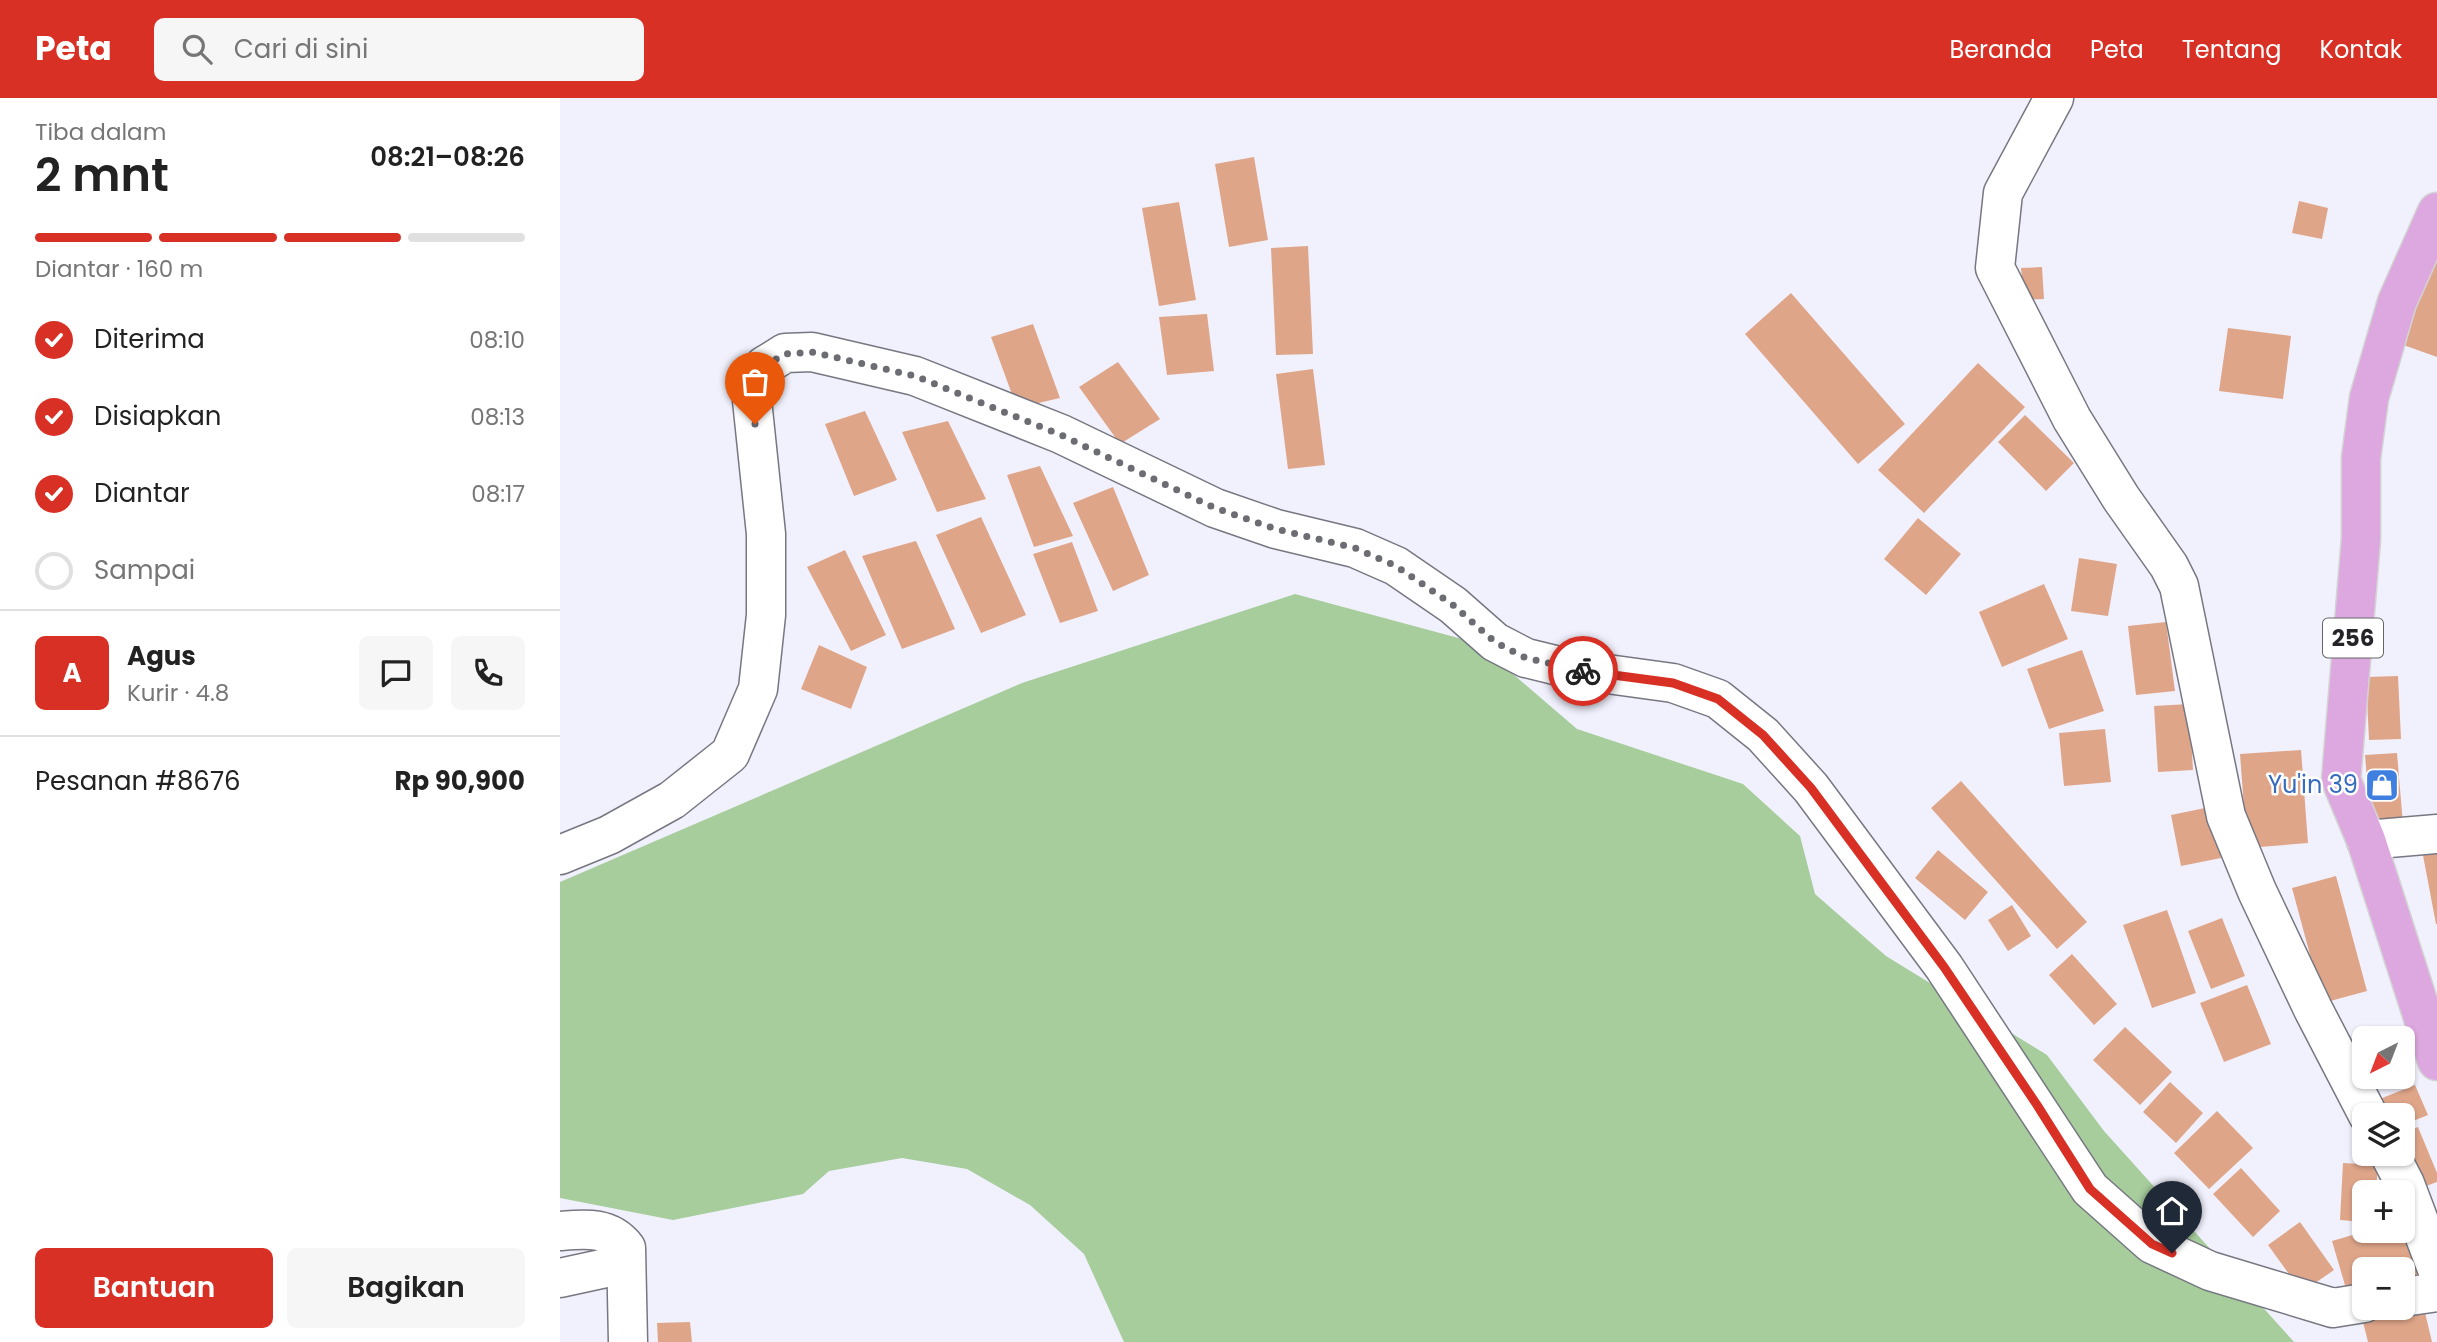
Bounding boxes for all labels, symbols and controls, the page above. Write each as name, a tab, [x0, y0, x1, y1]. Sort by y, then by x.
search box	[154, 18, 644, 81]
text: Peta	[35, 25, 112, 72]
icon: search	[178, 30, 216, 68]
text: Cari di sini	[234, 31, 368, 67]
text: Beranda	[1949, 33, 2052, 66]
text: Peta	[2090, 33, 2144, 66]
text: Tentang	[2182, 33, 2282, 66]
text: Kontak	[2320, 33, 2402, 66]
text: Tiba dalam	[35, 116, 166, 148]
text: 08:21–08:26	[370, 139, 525, 175]
text: 2 mnt	[35, 143, 169, 207]
text: Diantar · 160 m	[35, 253, 203, 285]
icon: check	[35, 321, 73, 359]
text: Diterima	[94, 321, 205, 357]
text: 08:10	[469, 324, 525, 356]
pin	[725, 352, 785, 424]
icon: bag	[736, 363, 774, 401]
icon: check	[35, 398, 73, 436]
text: Disiapkan	[94, 398, 222, 434]
text: 08:13	[470, 401, 525, 433]
icon: check	[35, 475, 73, 513]
text: Diantar	[94, 475, 190, 511]
text: 08:17	[471, 478, 525, 510]
text: Sampai	[94, 552, 195, 588]
road number: 256	[2323, 618, 2383, 658]
button: chat	[359, 636, 433, 710]
button: phone	[451, 636, 525, 710]
courier	[1548, 636, 1618, 706]
text: Agus	[127, 638, 196, 674]
icon: bike	[1564, 652, 1602, 690]
text: A	[62, 655, 82, 691]
text: Kurir · 4.8	[127, 677, 229, 709]
text: Pesanan #8676	[35, 763, 241, 799]
text: Rp 90,900	[395, 763, 525, 799]
shop icon: Yu'in 39	[2363, 766, 2401, 804]
place label: Yu'in 39	[2268, 768, 2358, 801]
north arrow	[2352, 1026, 2415, 1088]
map controls	[2352, 1026, 2415, 1320]
button: layers	[2352, 1103, 2415, 1166]
button: +	[2352, 1180, 2415, 1243]
pin	[2142, 1181, 2202, 1253]
icon: home	[2153, 1192, 2191, 1230]
button: Bantuan	[35, 1248, 273, 1328]
button: Bagikan	[287, 1248, 525, 1328]
button: −	[2352, 1257, 2415, 1320]

